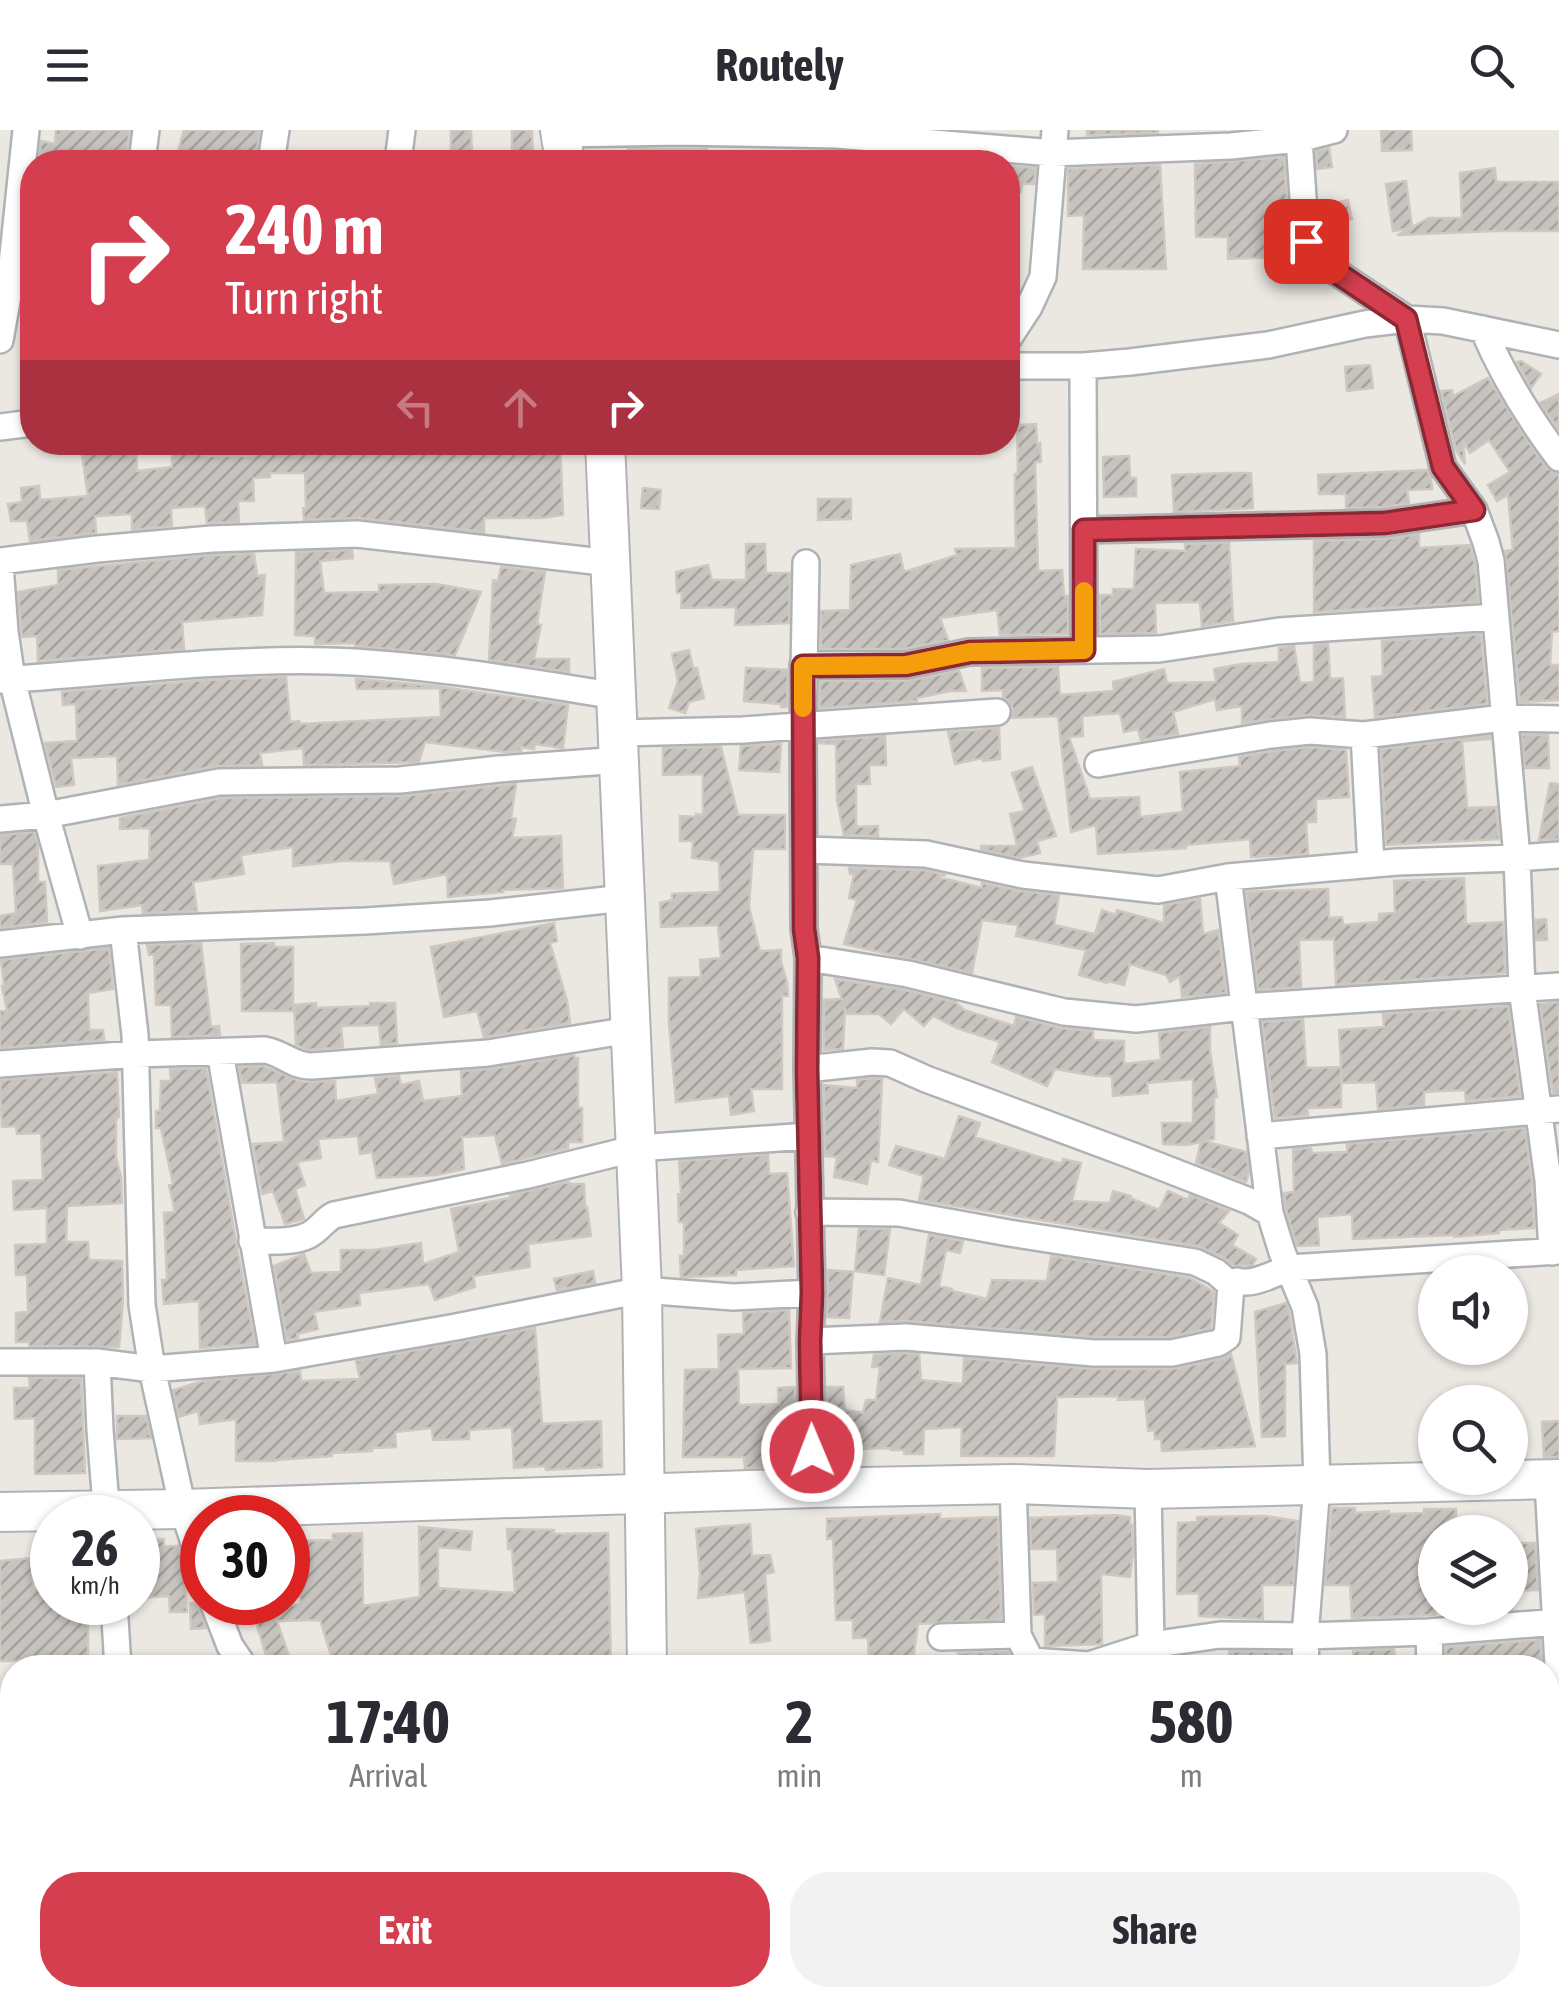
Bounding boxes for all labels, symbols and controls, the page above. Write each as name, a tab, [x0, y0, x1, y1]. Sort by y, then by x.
icon: menu	[40, 38, 95, 93]
icon: search	[1464, 38, 1519, 93]
text: Routely	[715, 39, 844, 91]
text: 240 m	[225, 189, 384, 269]
icon: right	[60, 190, 190, 320]
pin	[1264, 199, 1349, 284]
icon: arrive	[1279, 214, 1334, 269]
text: Turn right	[225, 272, 383, 324]
icon: left	[388, 380, 443, 435]
icon: ahead	[493, 380, 548, 435]
icon: right	[598, 380, 653, 435]
map controls	[1418, 1255, 1528, 1625]
button: sound	[1418, 1255, 1528, 1365]
button: search	[1418, 1385, 1528, 1495]
position arrow	[760, 1399, 864, 1503]
speed limit sign: 30	[180, 1495, 310, 1625]
button: layers	[1418, 1515, 1528, 1625]
text: 26	[71, 1519, 118, 1577]
text: km/h	[70, 1571, 120, 1599]
text: 17:40	[326, 1687, 450, 1756]
text: 2	[785, 1687, 814, 1756]
text: 580	[1149, 1687, 1233, 1756]
text: Arrival	[349, 1757, 427, 1794]
text: min	[776, 1757, 822, 1794]
text: m	[1180, 1757, 1203, 1794]
button: Exit	[40, 1872, 770, 1987]
button: Share	[790, 1872, 1520, 1987]

